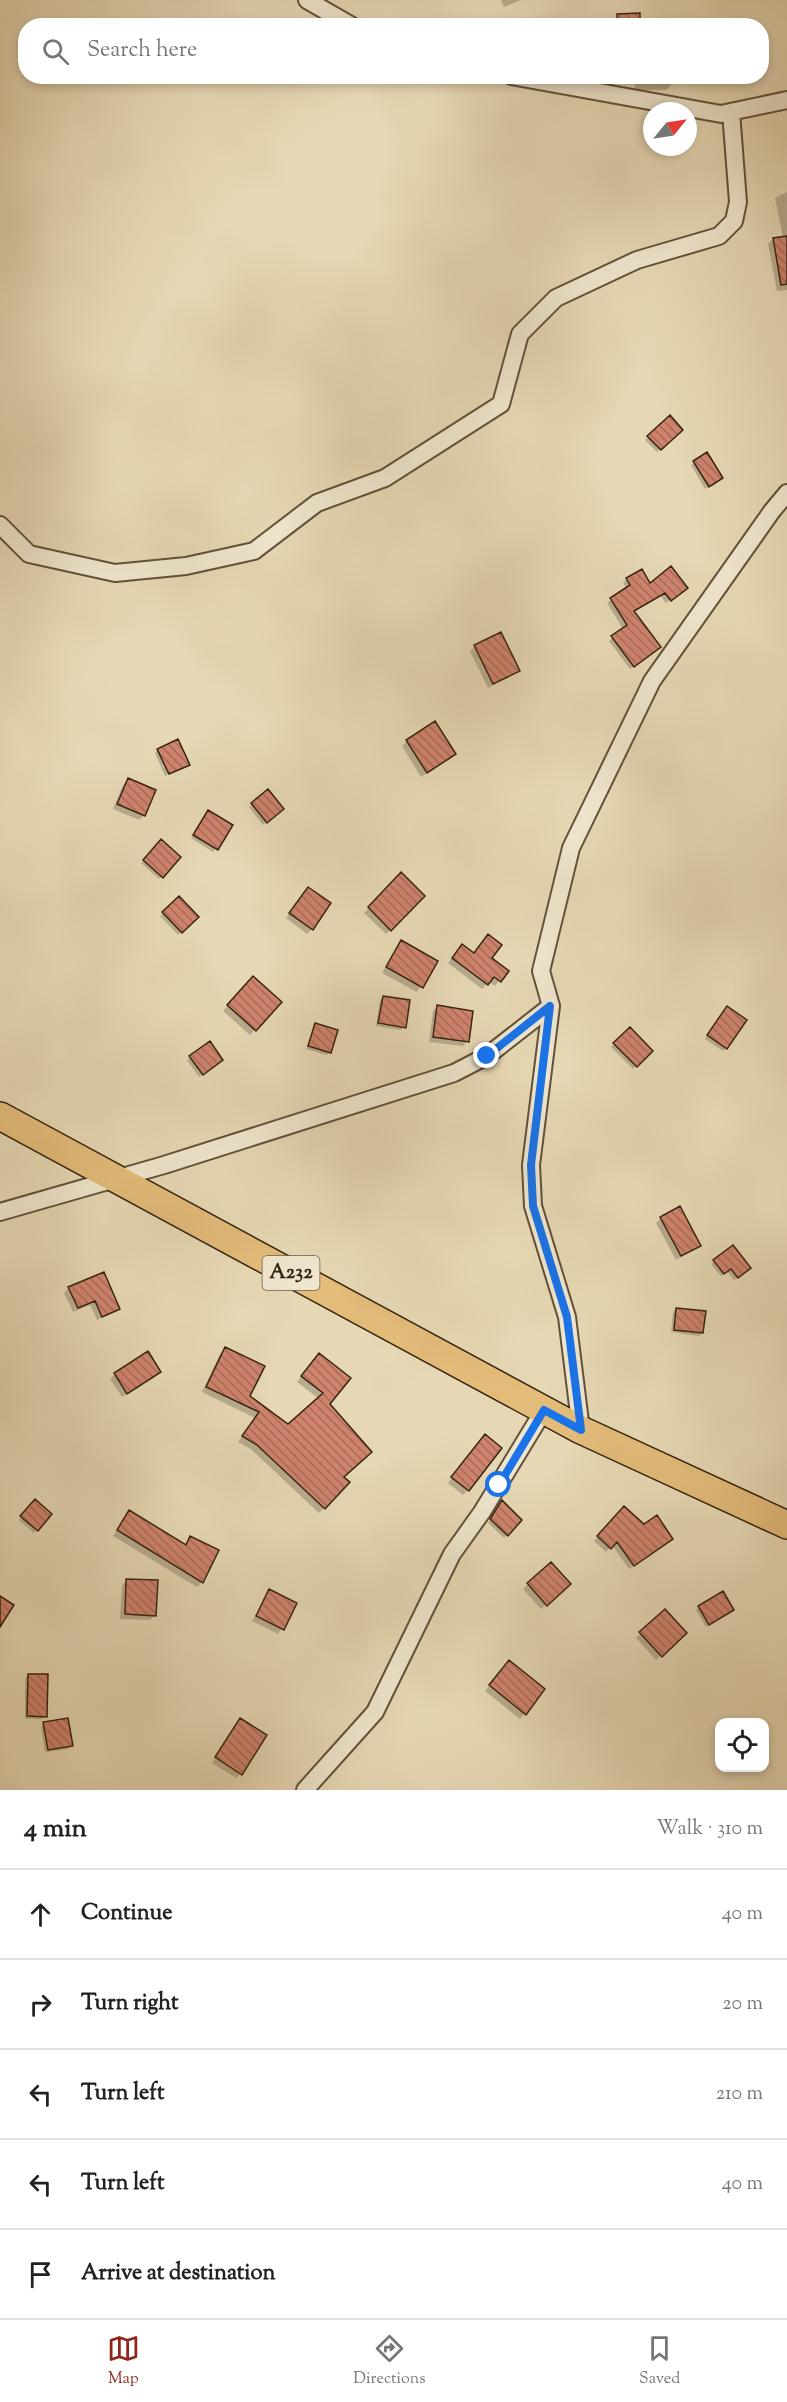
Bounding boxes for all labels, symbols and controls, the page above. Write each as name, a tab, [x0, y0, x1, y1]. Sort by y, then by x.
search box	[18, 18, 769, 84]
icon: search	[39, 35, 72, 68]
text: Search here	[87, 35, 197, 67]
north arrow	[643, 102, 697, 156]
route end	[473, 1042, 499, 1068]
road number: A232	[262, 1256, 320, 1290]
route start	[485, 1471, 511, 1497]
map controls	[715, 1718, 769, 1772]
button: locate	[715, 1718, 769, 1772]
text: 4 min	[24, 1811, 87, 1848]
text: Walk · 310 m	[656, 1815, 763, 1844]
icon: ahead	[24, 1898, 57, 1931]
text: Continue	[81, 1898, 172, 1930]
text: 40 m	[722, 1900, 763, 1929]
icon: right	[24, 1988, 57, 2021]
text: Turn right	[81, 1988, 178, 2020]
text: 20 m	[722, 1990, 763, 2019]
icon: left	[24, 2078, 57, 2111]
text: Turn left	[81, 2078, 164, 2110]
text: 210 m	[716, 2080, 763, 2109]
icon: left	[24, 2168, 57, 2201]
text: Turn left	[81, 2168, 164, 2200]
text: 40 m	[722, 2170, 763, 2199]
icon: arrive	[24, 2258, 57, 2291]
text: Arrive at destination	[81, 2258, 276, 2290]
tab: Map	[107, 2332, 140, 2391]
tab: Directions	[353, 2332, 426, 2391]
tab: Saved	[639, 2332, 680, 2391]

